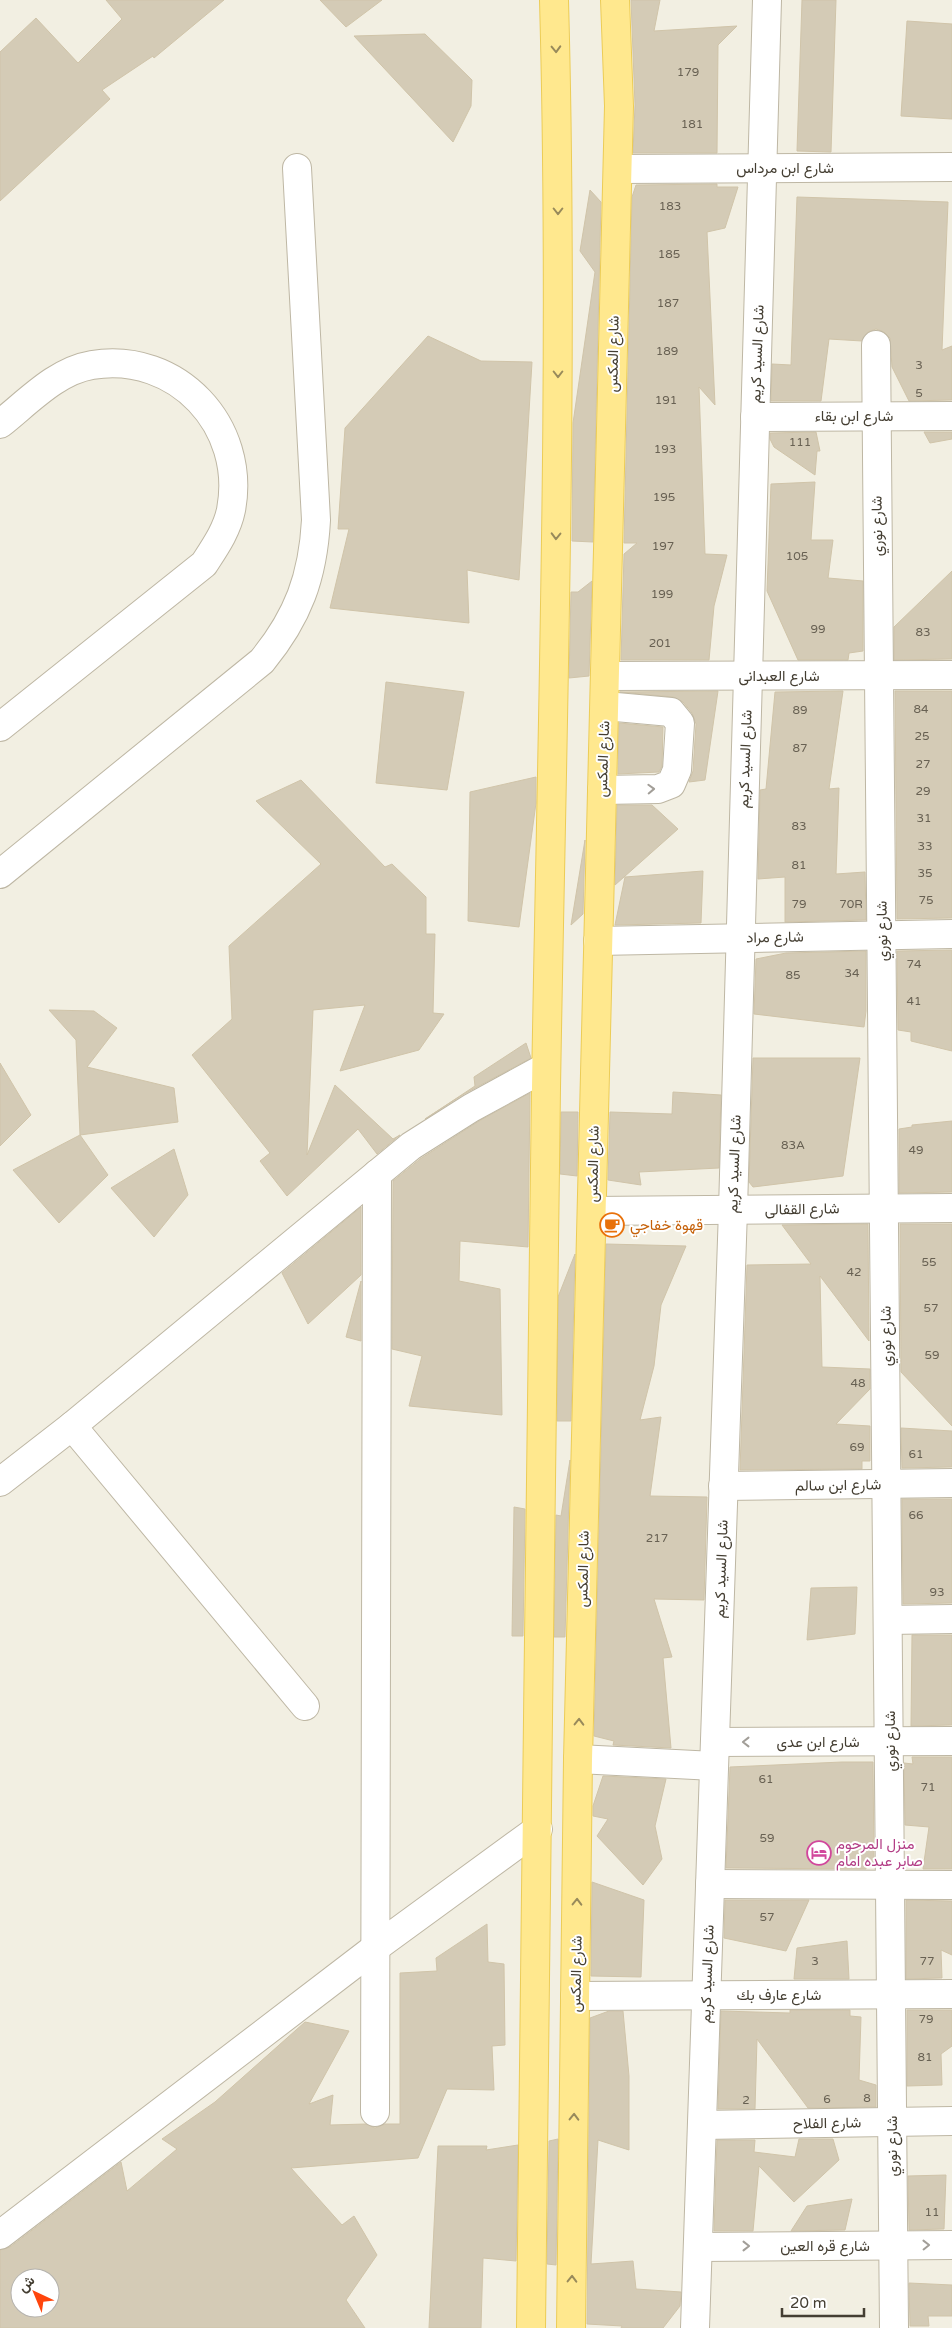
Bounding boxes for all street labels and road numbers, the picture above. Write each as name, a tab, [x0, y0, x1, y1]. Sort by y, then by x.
street label: شارع ابن مرداس	[736, 159, 834, 179]
street label: شارع السيد كريم	[746, 304, 770, 404]
street label: شارع المكس	[603, 315, 625, 393]
street label: شارع ابن بقاء	[815, 407, 893, 427]
street label: شارع نوري	[867, 495, 891, 557]
street label: شارع العبدانى	[738, 667, 820, 687]
street label: شارع السيد كريم	[734, 709, 758, 809]
street label: شارع المكس	[593, 720, 615, 798]
street label: شارع نوري	[872, 900, 896, 962]
street label: شارع مراد	[746, 927, 804, 949]
street label: شارع السيد كريم	[723, 1114, 747, 1214]
street label: شارع المكس	[583, 1125, 605, 1203]
street label: شارع القفالى	[764, 1199, 840, 1221]
street label: شارع نوري	[876, 1305, 900, 1367]
street label: شارع ابن سالم	[795, 1475, 881, 1497]
street label: شارع السيد كريم	[710, 1519, 734, 1619]
street label: شارع المكس	[573, 1530, 595, 1608]
street label: شارع نوري	[881, 1710, 903, 1771]
street label: شارع ابن عدى	[776, 1733, 860, 1753]
street label: شارع السيد كريم	[696, 1924, 720, 2024]
street label: شارع المكس	[566, 1935, 588, 2013]
street label: شارع عارف بك	[737, 1986, 822, 2006]
street label: شارع الفلاح	[793, 2113, 862, 2135]
street label: شارع نوري	[883, 2115, 905, 2176]
street label: شارع قره العين	[780, 2237, 870, 2257]

